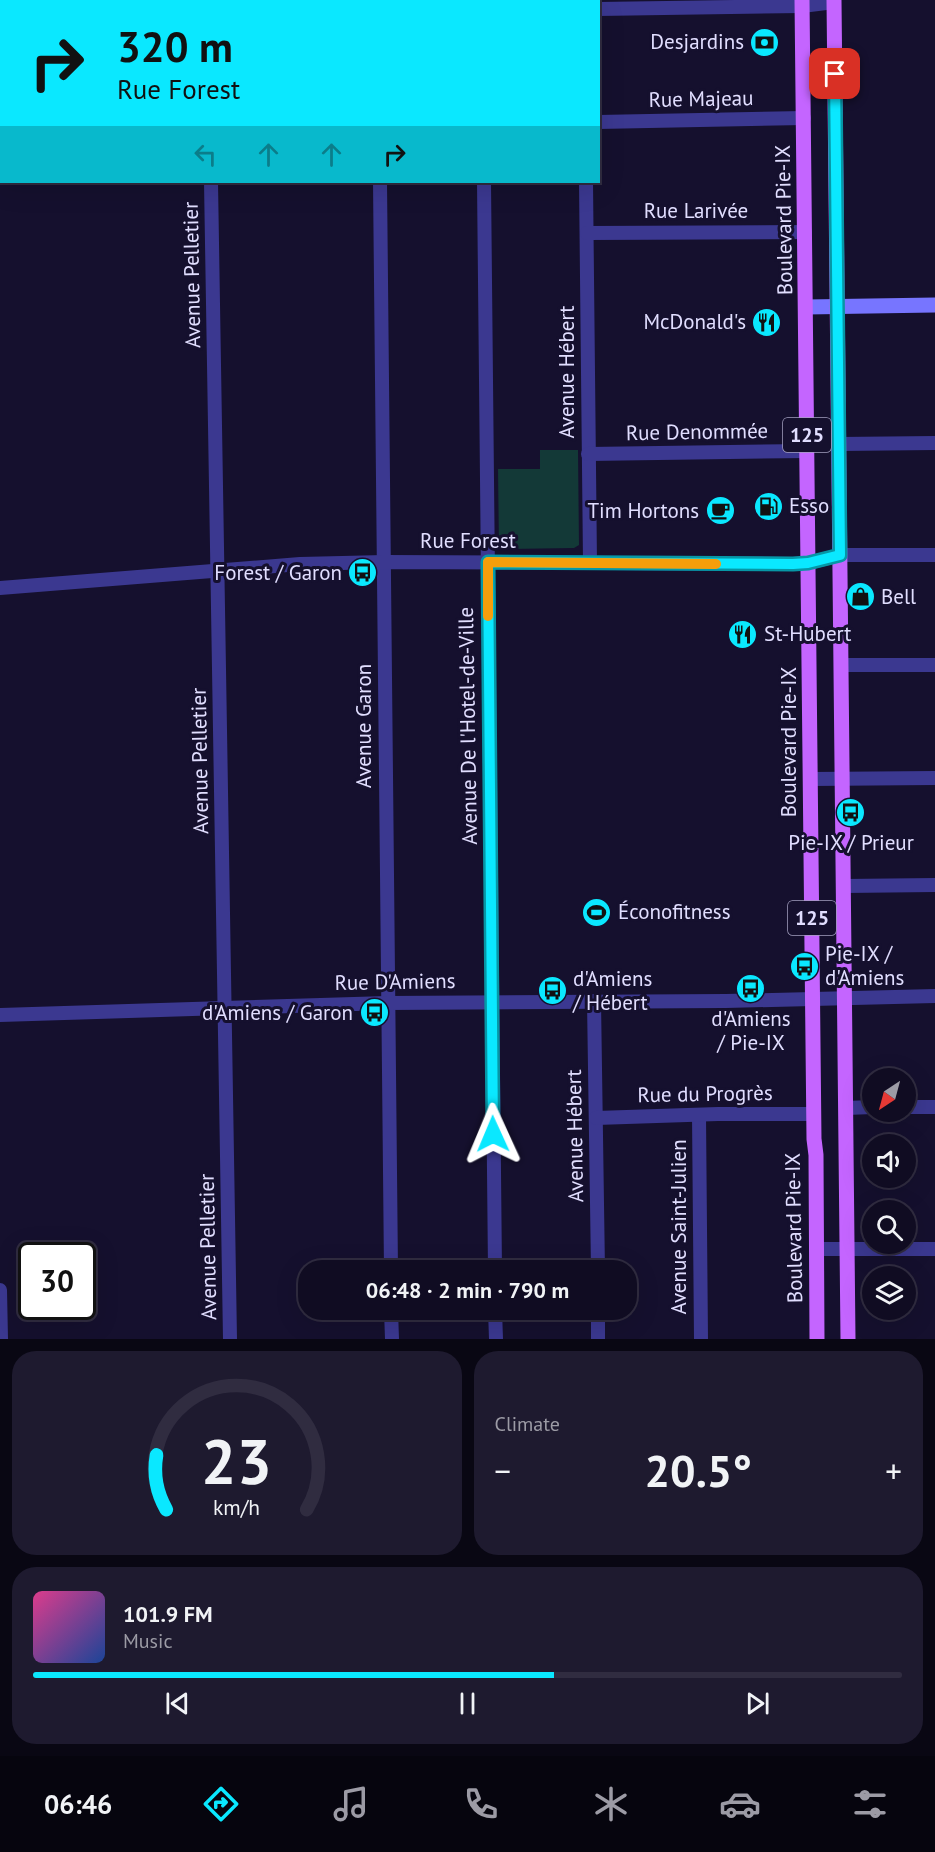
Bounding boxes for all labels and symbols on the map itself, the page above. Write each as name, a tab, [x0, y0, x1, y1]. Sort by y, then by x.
bank icon: Desjardins	[749, 26, 781, 58]
place label: Desjardins	[650, 28, 744, 55]
pin	[809, 48, 860, 99]
street label: Rue Majeau	[648, 84, 754, 113]
street label: Boulevard Pie-IX	[769, 145, 798, 295]
street label: Rue Larivée	[644, 197, 748, 224]
street label: Avenue Pelletier	[177, 202, 206, 348]
street label: Avenue Hébert	[553, 306, 580, 438]
restaurant icon: McDonald's	[751, 306, 783, 338]
place label: McDonald's	[643, 308, 746, 335]
street label: Rue Denommée	[626, 417, 768, 446]
road number: 125	[783, 418, 831, 452]
fuel station icon: Esso	[752, 490, 784, 522]
place label: Esso	[789, 492, 829, 519]
cafe icon: Tim Hortons	[704, 495, 736, 527]
place label: Tim Hortons	[587, 497, 699, 524]
street label: Rue Forest	[420, 527, 516, 554]
bus stop icon: Forest / Garon	[347, 557, 379, 589]
place label: Forest / Garon	[214, 559, 342, 586]
shop icon: Bell	[844, 581, 876, 613]
place label: Bell	[881, 583, 916, 610]
street label: Avenue De l'Hotel-de-Ville	[452, 607, 483, 845]
restaurant icon: St-Hubert	[727, 618, 759, 650]
place label: St-Hubert	[764, 620, 852, 647]
street label: Avenue Garon	[350, 664, 377, 788]
street label: Boulevard Pie-IX	[775, 667, 802, 817]
street label: Avenue Pelletier	[185, 688, 214, 834]
bus stop icon: Pie-IX / Prieur	[835, 796, 867, 828]
place label: Pie-IX / Prieur	[788, 829, 914, 856]
sports icon: Éconofitness	[581, 896, 613, 928]
place label: Éconofitness	[618, 898, 731, 925]
road number: 125	[788, 901, 836, 935]
place label: Pie-IX / d'Amiens	[825, 940, 904, 991]
bus stop icon: Pie-IX / d'Amiens	[788, 950, 820, 982]
place label: d'Amiens / Hébert	[572, 965, 652, 1016]
street label: Rue D'Amiens	[334, 967, 456, 996]
bus stop icon: d'Amiens / Pie-IX	[735, 972, 767, 1004]
bus stop icon: d'Amiens / Hébert	[536, 975, 568, 1007]
bus stop icon: d'Amiens / Garon	[358, 997, 390, 1029]
place label: d'Amiens / Garon	[202, 999, 353, 1026]
place label: d'Amiens / Pie-IX	[711, 1005, 791, 1056]
north arrow	[862, 1068, 916, 1122]
street label: Avenue Hébert	[560, 1069, 589, 1203]
street label: Rue du Progrès	[637, 1079, 773, 1108]
position arrow	[461, 1102, 525, 1166]
street label: Avenue Saint-Julien	[665, 1139, 692, 1315]
street label: Boulevard Pie-IX	[779, 1153, 808, 1303]
street label: Avenue Pelletier	[193, 1174, 222, 1320]
speed limit sign: 30	[18, 1242, 96, 1320]

